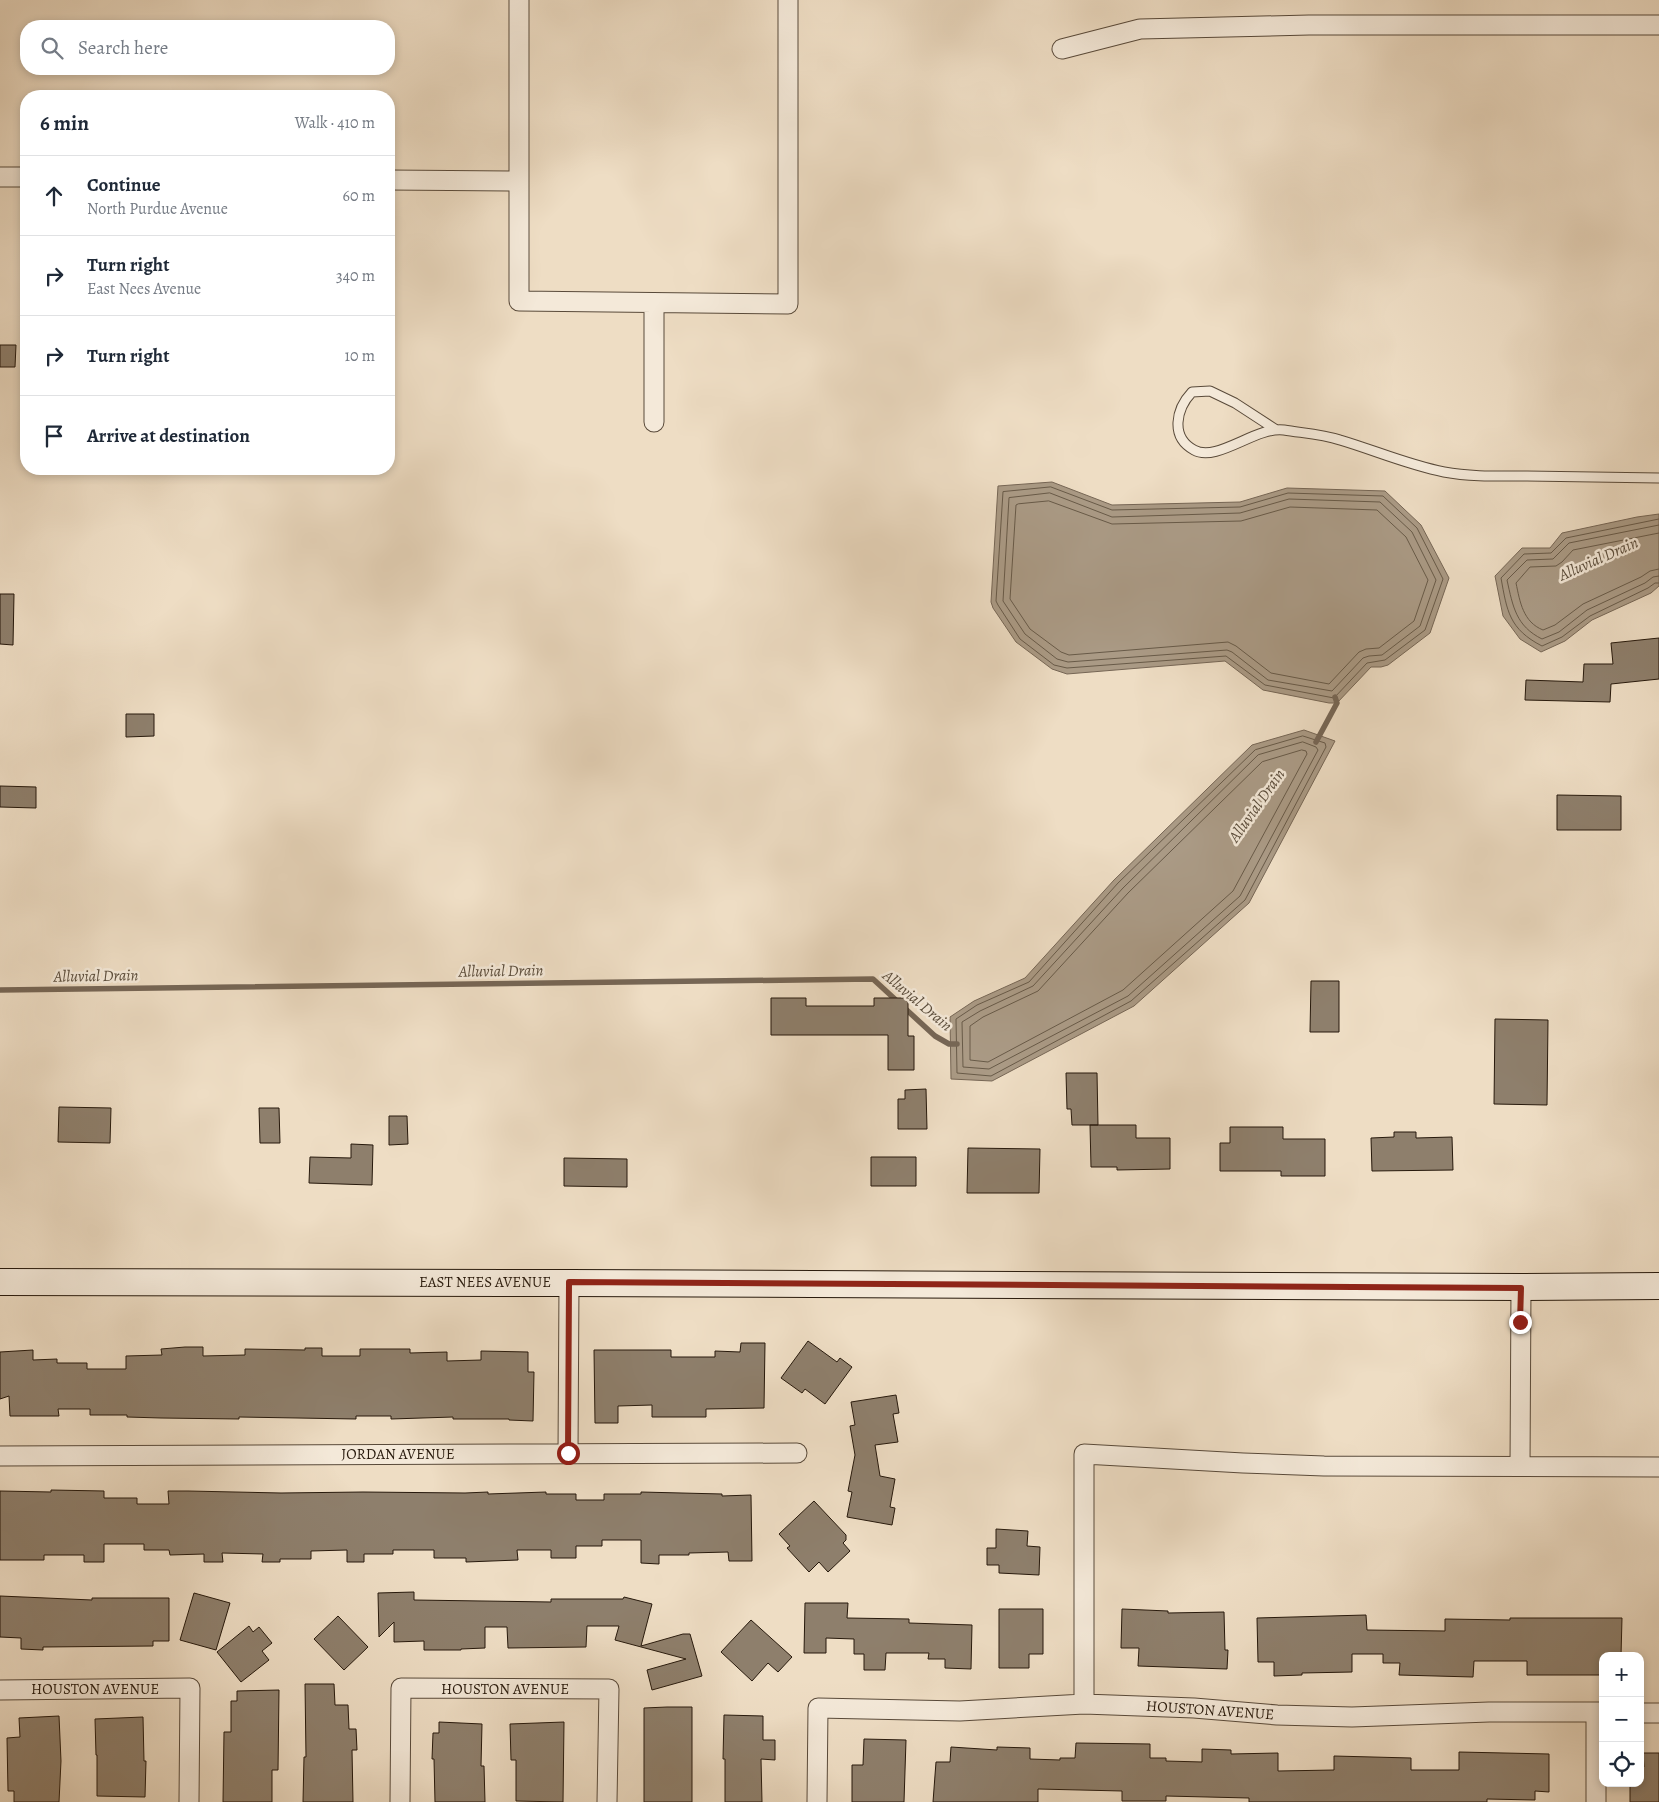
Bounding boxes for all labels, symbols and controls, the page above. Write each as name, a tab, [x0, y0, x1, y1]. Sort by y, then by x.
search box	[20, 20, 395, 75]
icon: search	[38, 34, 66, 62]
text: Search here	[78, 35, 168, 61]
text: 6 min	[40, 109, 89, 137]
text: Walk · 410 m	[295, 112, 375, 134]
text: Continue	[87, 172, 161, 198]
icon: ahead	[40, 182, 68, 210]
text: 60 m	[343, 185, 375, 207]
text: North Purdue Avenue	[87, 198, 228, 220]
text: Turn right	[87, 252, 169, 278]
icon: right	[40, 262, 68, 290]
text: 340 m	[336, 265, 375, 287]
text: East Nees Avenue	[87, 278, 201, 300]
icon: right	[40, 342, 68, 370]
text: Turn right	[87, 343, 169, 369]
text: 10 m	[345, 345, 375, 367]
icon: arrive	[40, 422, 68, 450]
text: Arrive at destination	[87, 423, 250, 449]
water label: Alluvial Drain	[1554, 532, 1642, 587]
water label: Alluvial Drain	[1223, 764, 1290, 847]
water label: Alluvial Drain	[457, 959, 544, 983]
water label: Alluvial Drain	[52, 964, 139, 988]
water label: Alluvial Drain	[877, 964, 957, 1037]
street label: EAST NEES AVENUE	[419, 1272, 551, 1292]
route end	[1509, 1311, 1532, 1334]
route start	[557, 1442, 580, 1465]
street label: JORDAN AVENUE	[341, 1444, 455, 1464]
map controls	[1599, 1652, 1644, 1787]
button: +	[1599, 1652, 1644, 1697]
street label: HOUSTON AVENUE	[31, 1679, 159, 1699]
street label: HOUSTON AVENUE	[441, 1679, 569, 1699]
street label: HOUSTON AVENUE	[1145, 1696, 1275, 1724]
button: −	[1599, 1697, 1644, 1742]
button: locate	[1599, 1742, 1644, 1787]

